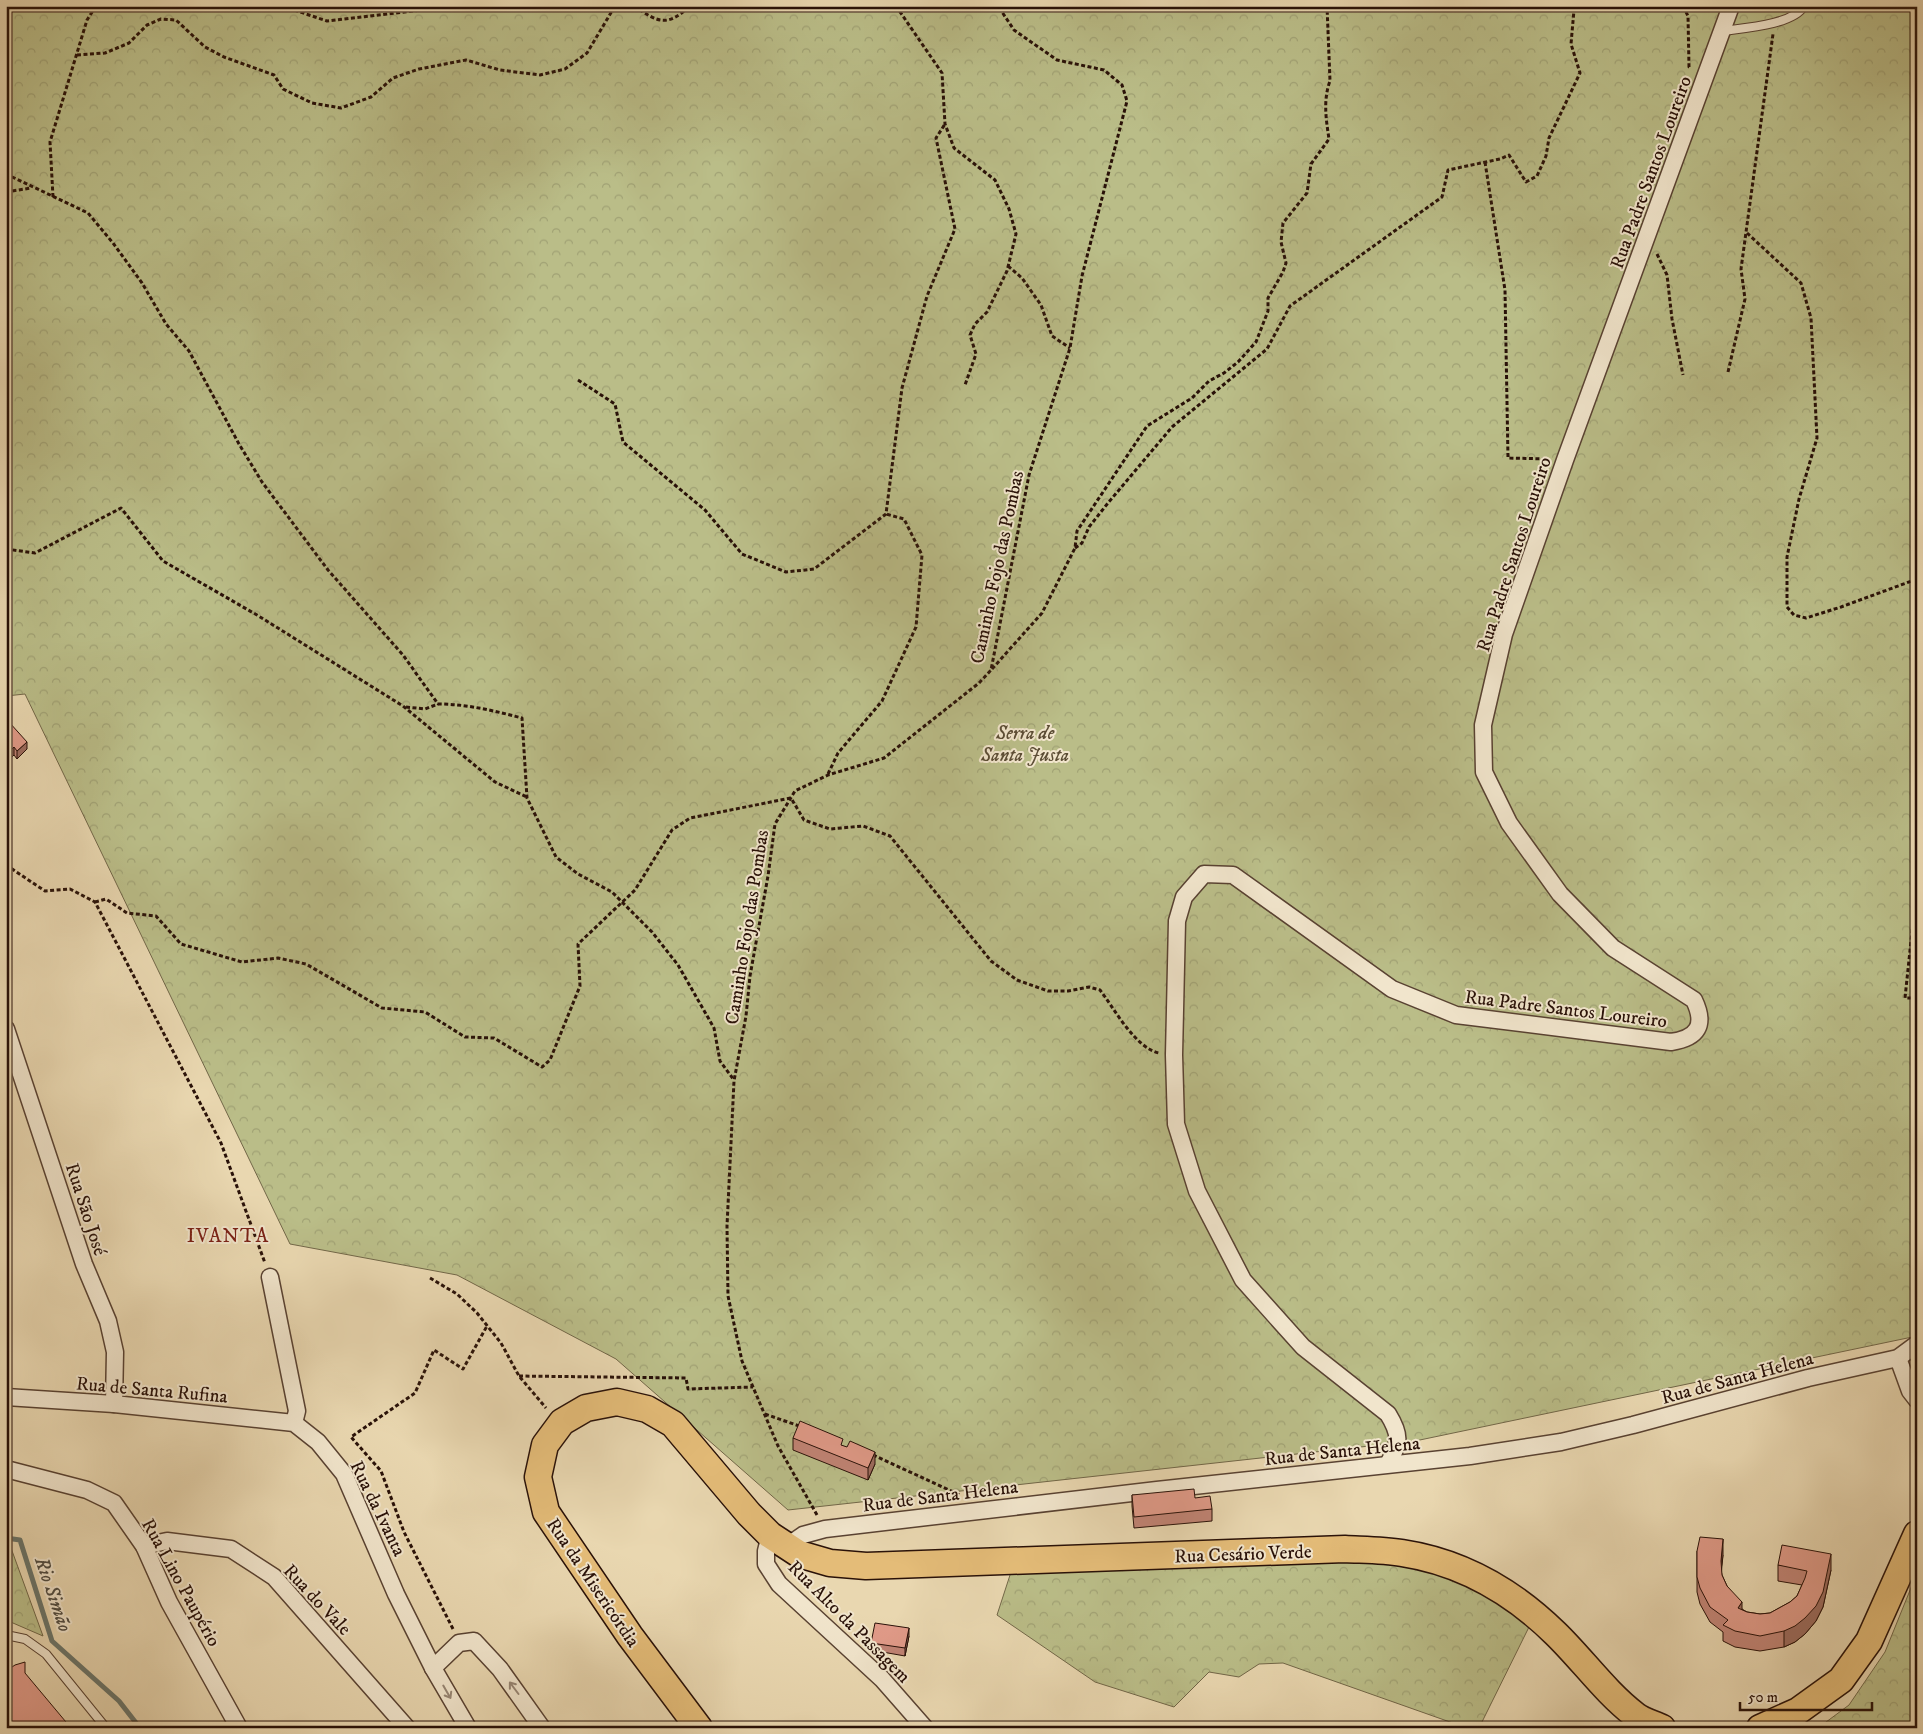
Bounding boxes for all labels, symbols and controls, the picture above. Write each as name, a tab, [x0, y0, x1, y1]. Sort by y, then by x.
street label: Rua Padre Santos Loureiro	[1606, 73, 1697, 272]
street label: Rua Padre Santos Loureiro	[1472, 454, 1557, 655]
street label: Caminho Fojo das Pombas	[966, 469, 1029, 666]
park label: Serra de Santa Justa	[980, 722, 1069, 767]
street label: Caminho Fojo das Pombas	[721, 828, 774, 1026]
street label: Rua Padre Santos Loureiro	[1463, 986, 1668, 1033]
street label: Rua São José	[60, 1160, 111, 1259]
district label: IVANTA	[187, 1224, 269, 1249]
street label: Rua de Santa Helena	[1659, 1347, 1816, 1410]
street label: Rua de Santa Rufina	[75, 1372, 229, 1409]
street label: Rua de Santa Helena	[1263, 1432, 1421, 1471]
street label: Rua da Ivanta	[345, 1457, 411, 1560]
street label: Rua de Santa Helena	[861, 1476, 1019, 1517]
street label: Rua da Misericórdia	[541, 1514, 644, 1652]
street label: Rua Lino Paupério	[136, 1515, 225, 1651]
street label: Rua Cesário Verde	[1174, 1541, 1312, 1568]
water label: Rio Simão	[28, 1553, 77, 1635]
street label: Rua Alto da Passagem	[783, 1556, 915, 1688]
street label: Rua do Vale	[278, 1560, 356, 1641]
scale bar	[1740, 1679, 1873, 1711]
one-way arrow	[509, 1681, 519, 1695]
one-way arrow	[443, 1684, 453, 1698]
text: 50 m	[1748, 1688, 1778, 1707]

